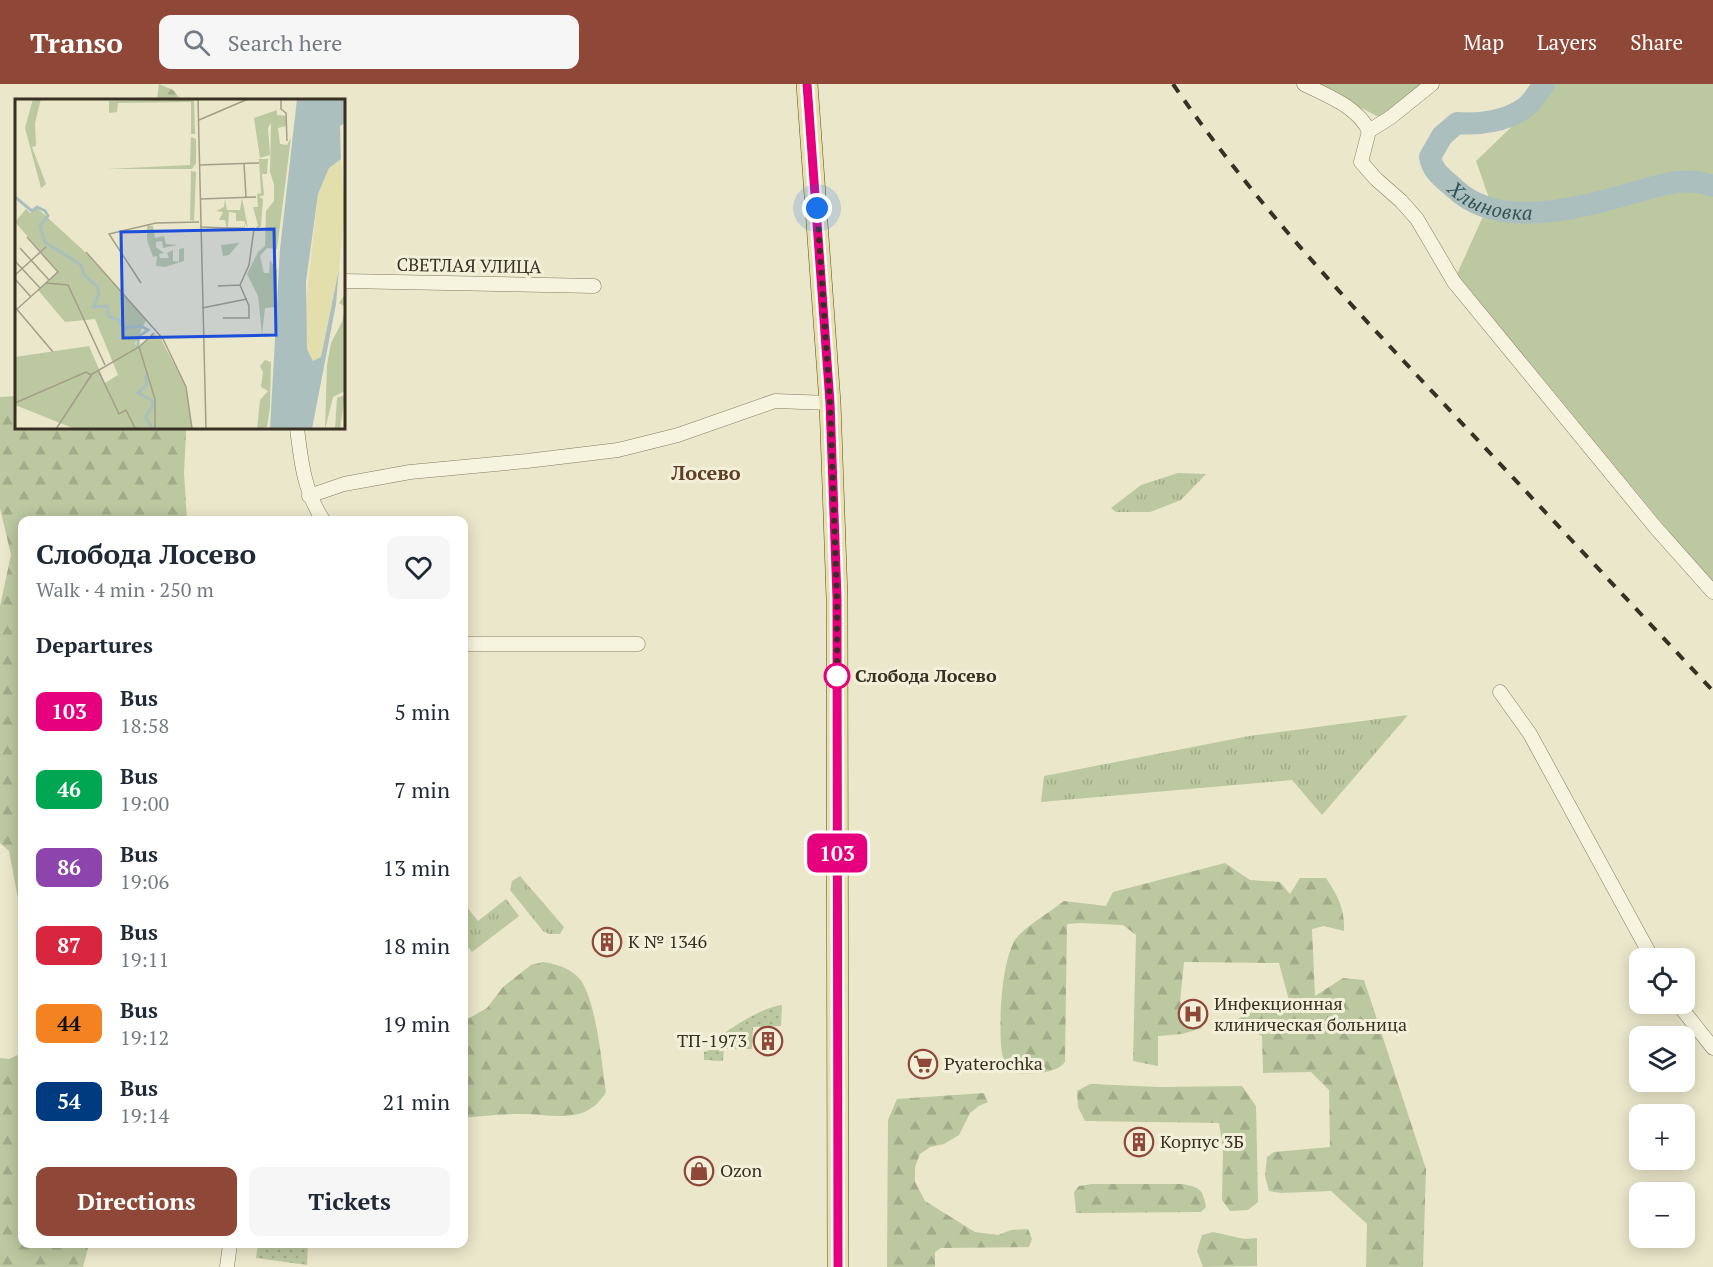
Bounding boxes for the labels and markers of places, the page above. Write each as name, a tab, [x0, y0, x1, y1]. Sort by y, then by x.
marker: Слобода Лосево	[824, 663, 850, 689]
place label: Слобода Лосево	[855, 663, 997, 687]
building icon: К № 1346	[591, 926, 623, 958]
place label: К № 1346	[628, 929, 707, 953]
place label: Инфекционная клиническая больница	[1214, 991, 1407, 1036]
hospital icon: Инфекционная клиническая больница	[1177, 998, 1209, 1030]
building icon: ТП-1973	[752, 1025, 784, 1057]
place label: ТП-1973	[677, 1028, 747, 1052]
supermarket icon: Pyaterochka	[907, 1048, 939, 1080]
place label: Pyaterochka	[944, 1051, 1043, 1075]
building icon: Корпус 3Б	[1123, 1126, 1155, 1158]
place label: Корпус 3Б	[1160, 1129, 1244, 1153]
shop icon: Ozon	[683, 1155, 715, 1187]
place label: Ozon	[720, 1158, 763, 1182]

